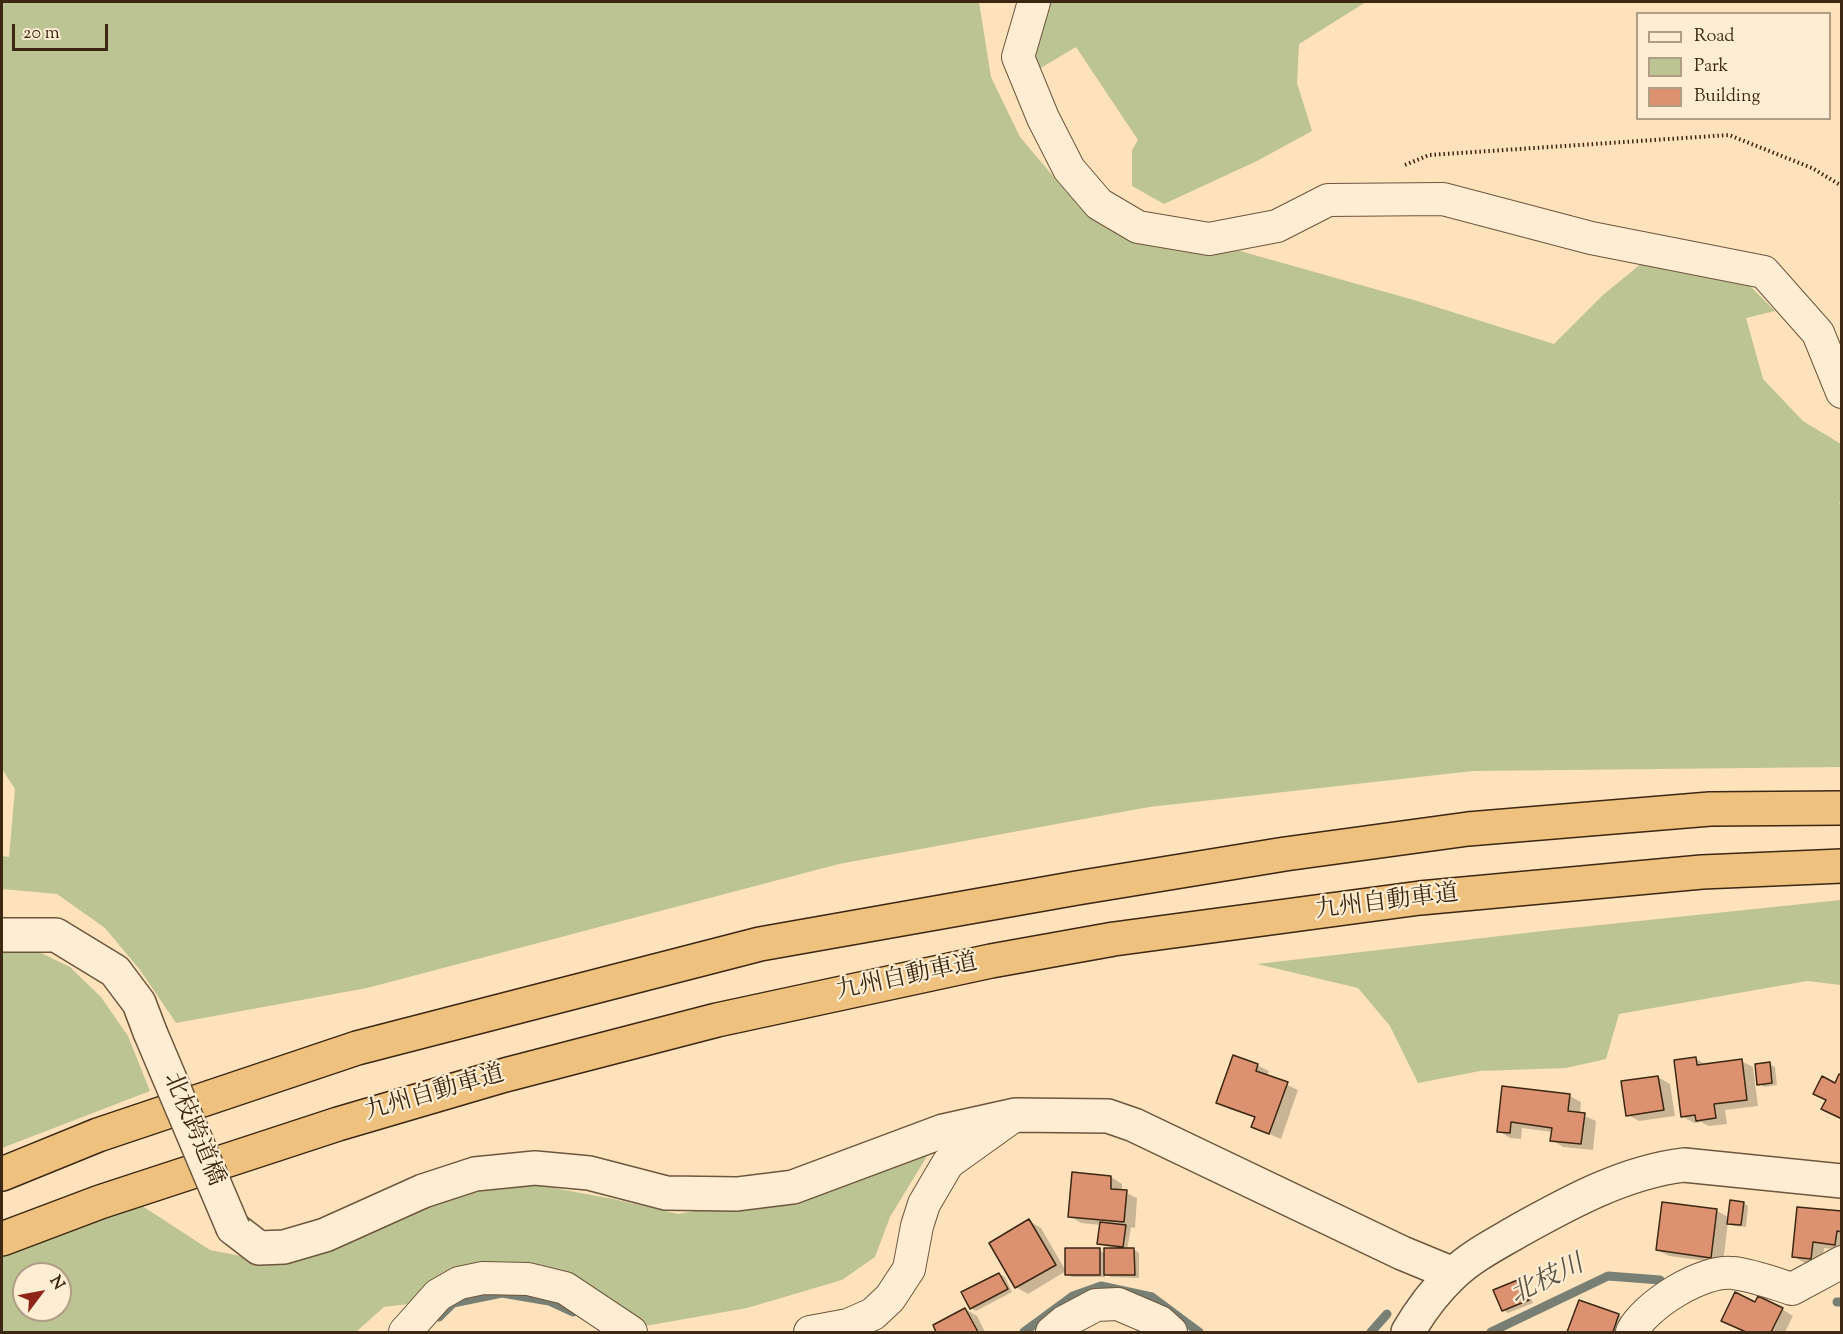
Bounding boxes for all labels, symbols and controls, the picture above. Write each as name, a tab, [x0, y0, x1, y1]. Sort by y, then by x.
scale bar	[15, 12, 111, 50]
legend	[1636, 12, 1831, 120]
text: 20 m	[23, 21, 60, 47]
text: Road	[1694, 24, 1734, 50]
text: Park	[1694, 54, 1728, 80]
text: Building	[1694, 84, 1760, 110]
street label: 九州自動車道	[1314, 881, 1460, 927]
street label: 九州自動車道	[834, 950, 980, 1008]
street label: 九州自動車道	[362, 1061, 508, 1129]
street label: 北枝跨道橋	[155, 1069, 229, 1191]
water label: 北枝川	[1506, 1251, 1590, 1313]
north arrow	[12, 1262, 72, 1322]
text: N	[43, 1272, 69, 1295]

